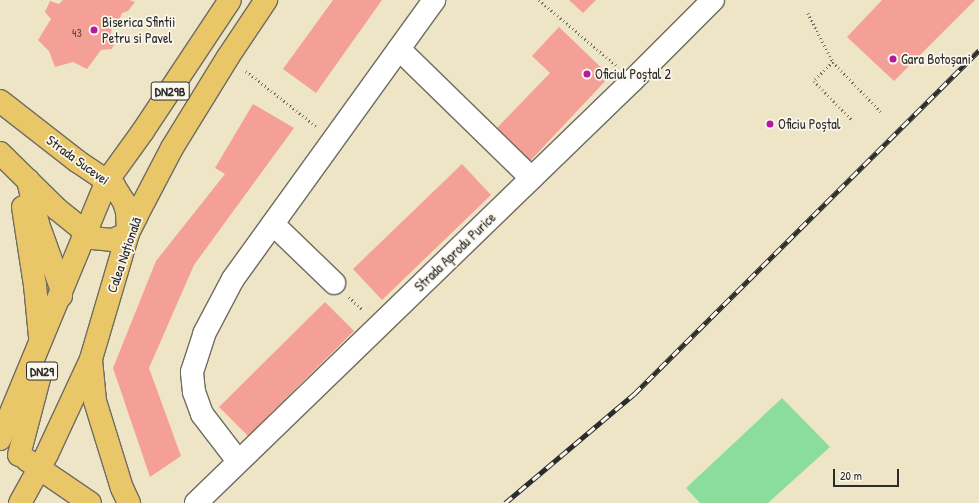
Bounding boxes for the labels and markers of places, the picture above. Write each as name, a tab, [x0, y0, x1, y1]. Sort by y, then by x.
place label: Biserica Sfintii Petru si Pavel	[102, 14, 175, 46]
marker: Biserica Sfintii Petru si Pavel	[89, 25, 99, 35]
place label: Gara Botoșani	[901, 51, 971, 67]
marker: Gara Botoșani	[888, 54, 898, 64]
place label: Oficiul Poștal 2	[595, 66, 671, 82]
marker: Oficiul Poștal 2	[582, 69, 592, 79]
place label: Oficiu Poștal	[778, 116, 841, 132]
marker: Oficiu Poștal	[765, 119, 775, 129]

